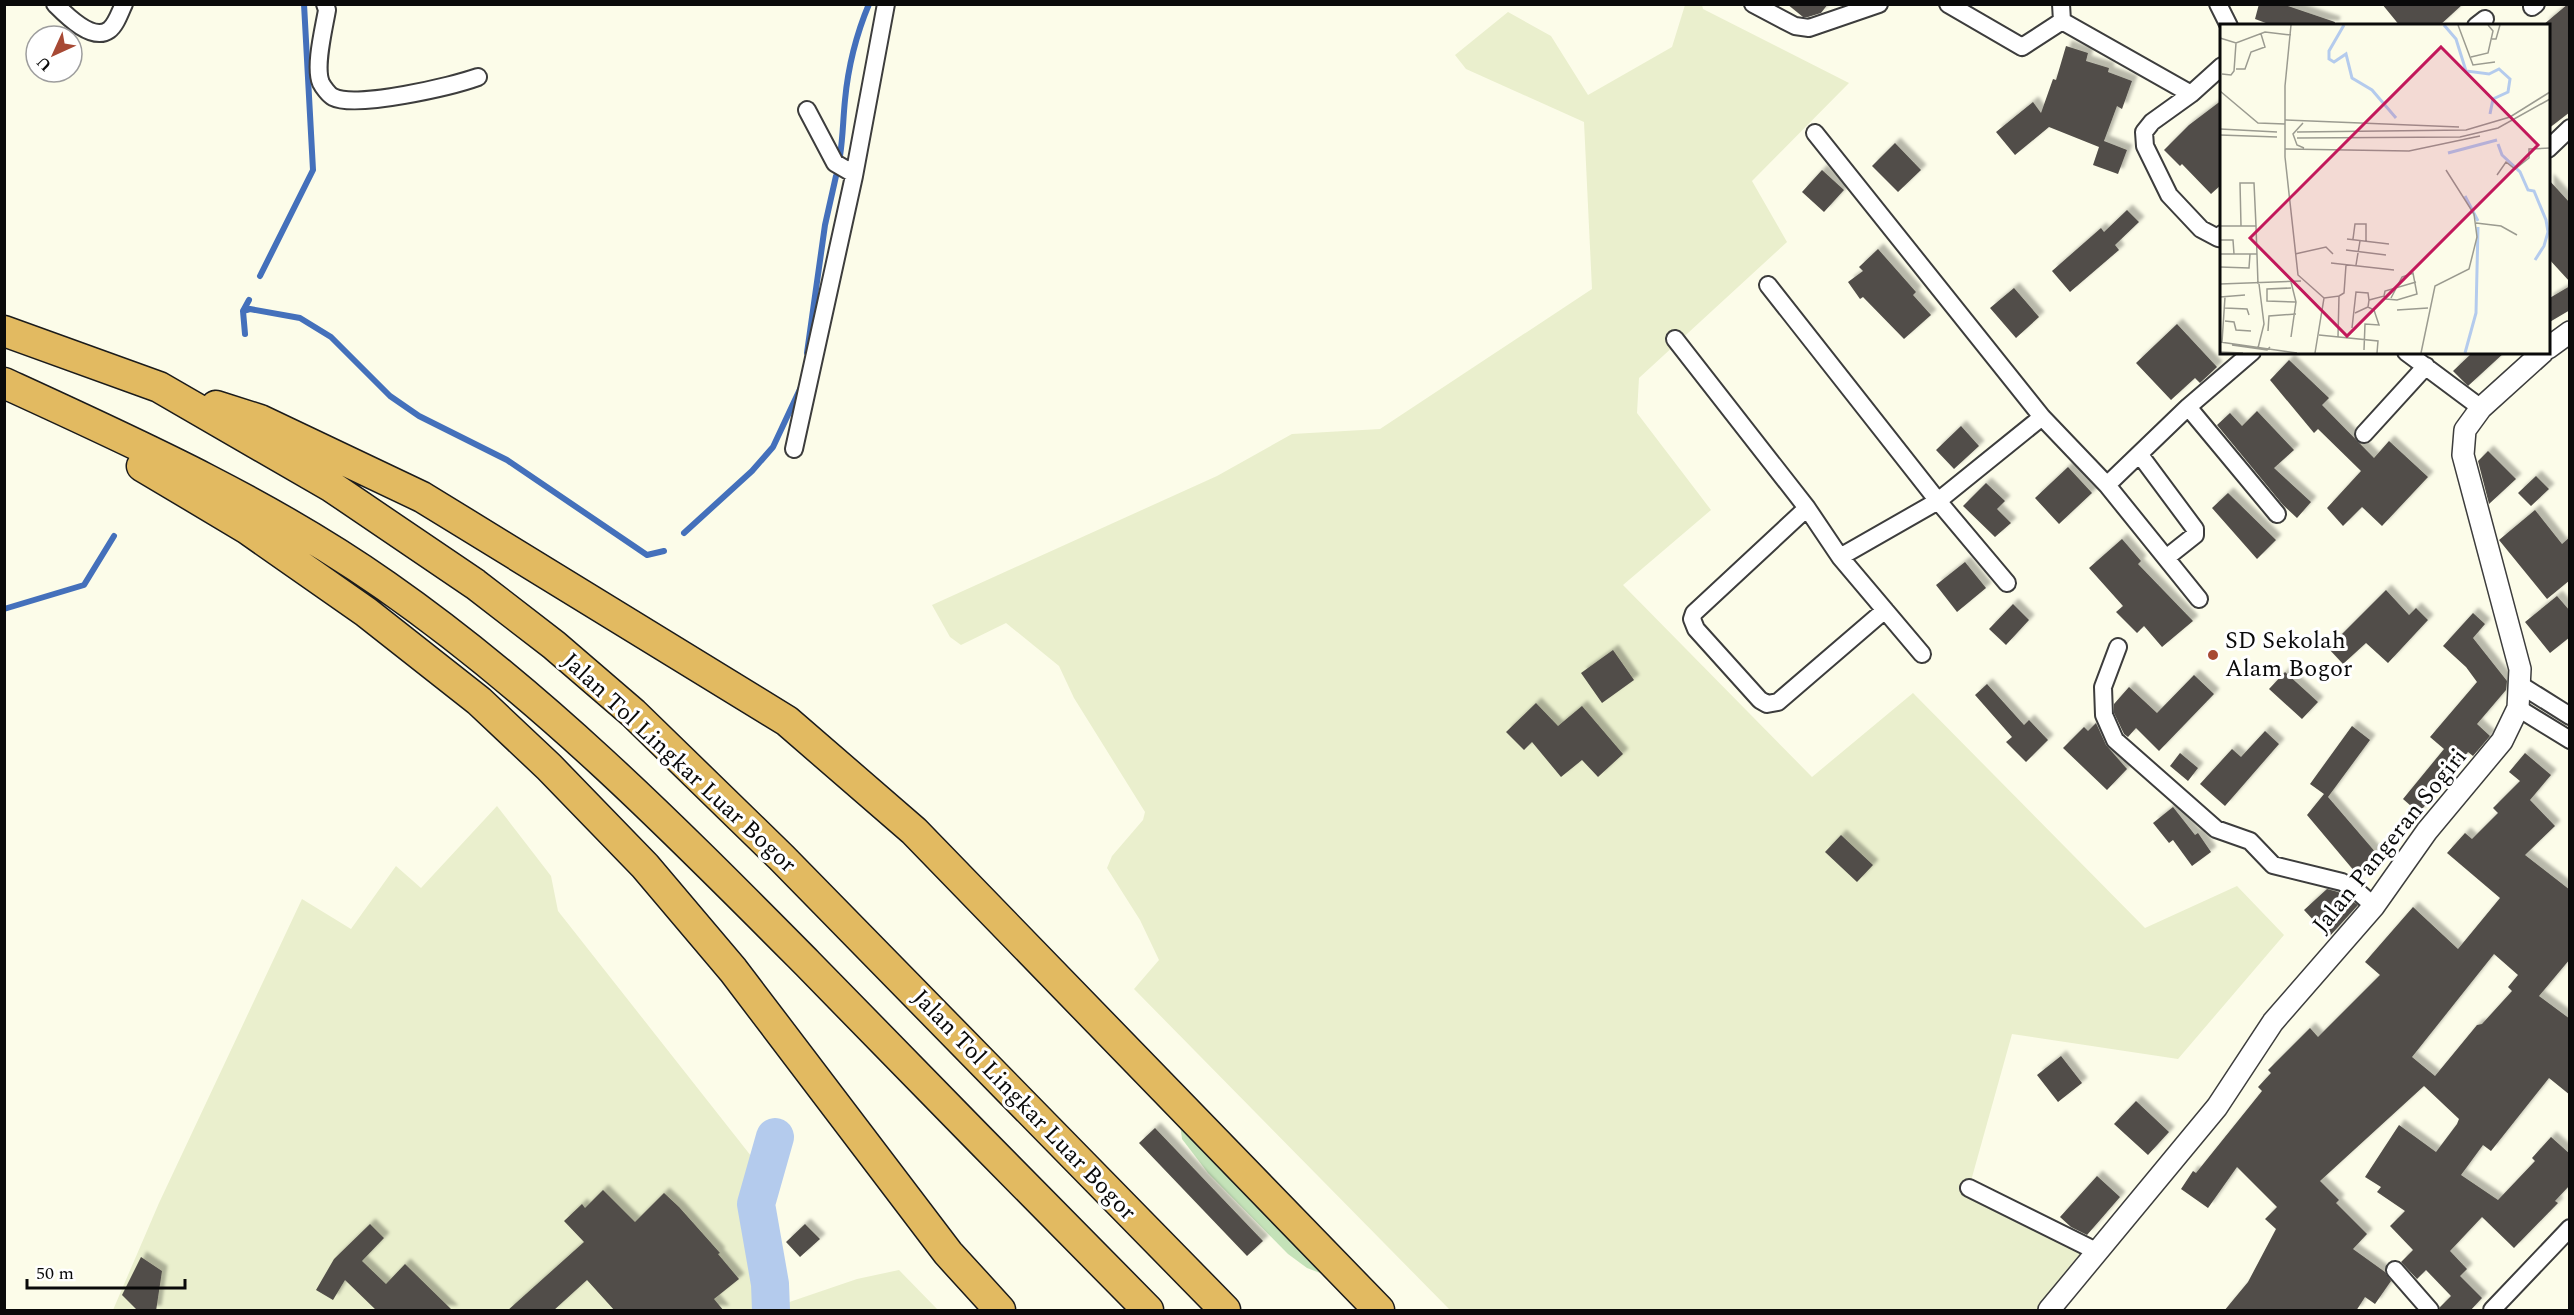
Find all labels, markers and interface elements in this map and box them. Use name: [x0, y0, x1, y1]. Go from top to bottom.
north arrow: [24, 24, 84, 84]
inset map: [2220, 24, 2550, 354]
text: U: [31, 51, 57, 77]
place label: SD Sekolah Alam Bogor: [2225, 623, 2353, 687]
street label: Jalan Tol Lingkar Luar Bogor: [553, 644, 805, 882]
marker: SD Sekolah Alam Bogor: [2206, 648, 2220, 662]
street label: Jalan Pangeran Sogiri: [2304, 741, 2476, 941]
street label: Jalan Tol Lingkar Luar Bogor: [903, 981, 1145, 1229]
scale bar: [27, 1252, 184, 1290]
text: 50 m: [36, 1260, 74, 1287]

